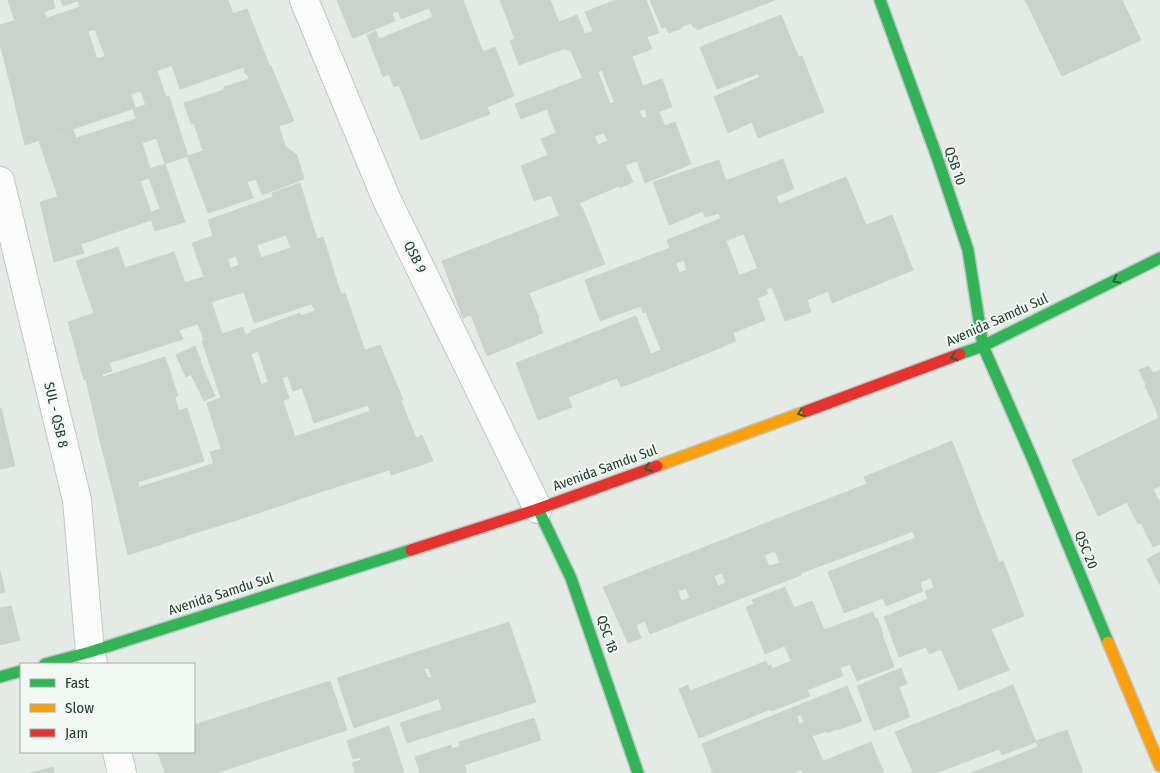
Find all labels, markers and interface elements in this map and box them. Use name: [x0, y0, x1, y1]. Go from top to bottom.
street label: QSB 10: [941, 145, 969, 187]
street label: QSB 9: [400, 238, 430, 276]
one-way arrow: [1112, 274, 1121, 284]
street label: Avenida Samdu Sul: [943, 290, 1051, 350]
one-way arrow: [950, 351, 958, 361]
street label: SUL - QSB 8: [40, 381, 72, 449]
one-way arrow: [797, 407, 806, 417]
street label: Avenida Samdu Sul: [551, 441, 660, 495]
one-way arrow: [645, 462, 653, 472]
street label: QSC 20: [1071, 528, 1101, 572]
street label: Avenida Samdu Sul: [166, 569, 276, 619]
street label: QSC 18: [593, 613, 621, 655]
legend: [20, 663, 195, 753]
text: Fast: [65, 674, 89, 692]
text: Slow: [65, 699, 94, 717]
text: Jam: [65, 724, 88, 742]

